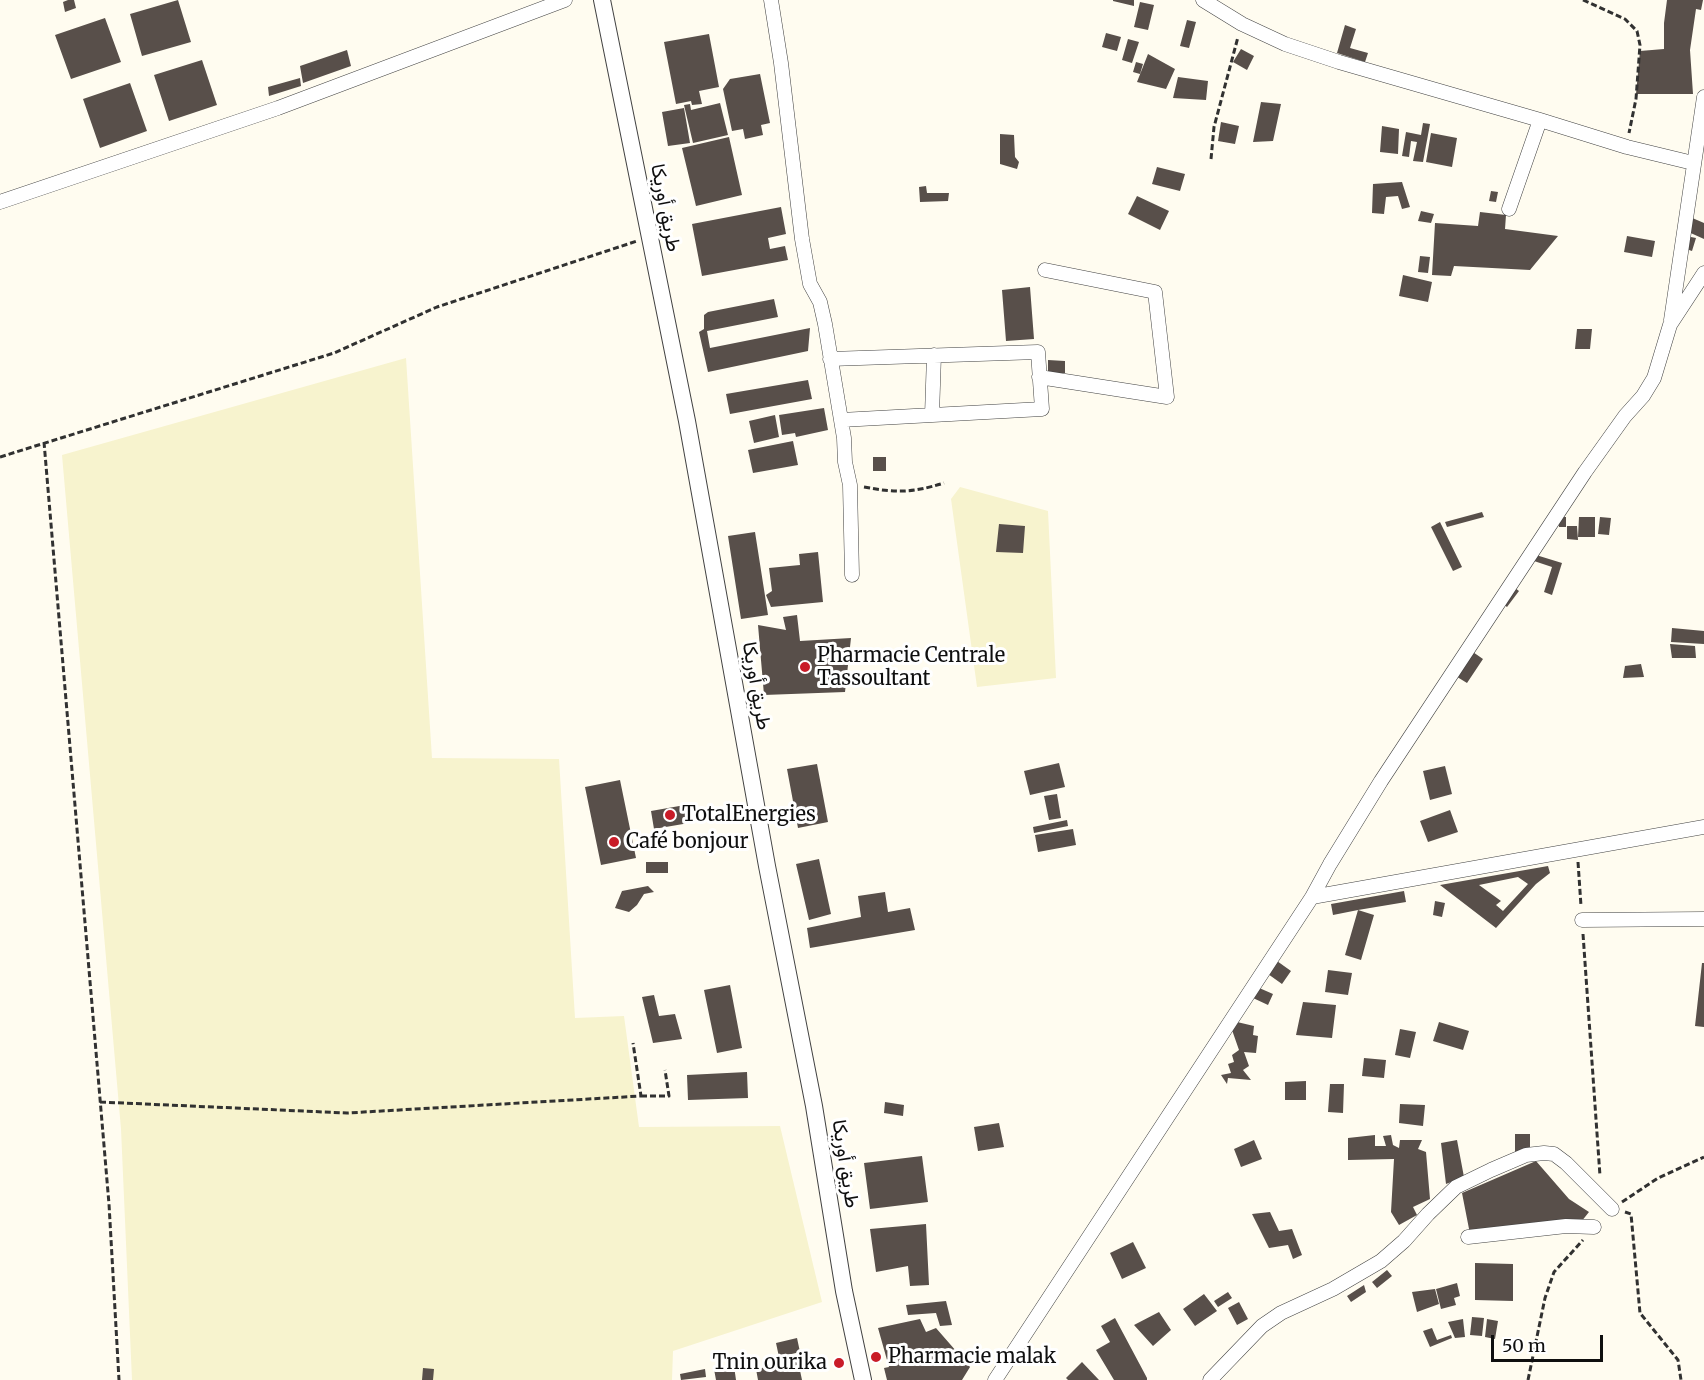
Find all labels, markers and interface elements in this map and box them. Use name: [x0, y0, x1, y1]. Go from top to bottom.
street label: طريق أوريكا: [645, 162, 685, 254]
street label: طريق أوريكا: [736, 640, 776, 732]
place label: Pharmacie Centrale Tassoultant: [817, 644, 1005, 691]
marker: Pharmacie Centrale Tassoultant: [798, 660, 812, 674]
place label: TotalEnergies: [682, 803, 816, 827]
marker: TotalEnergies: [663, 808, 677, 822]
place label: Café bonjour: [626, 830, 749, 854]
marker: Café bonjour: [607, 835, 621, 849]
street label: طريق أوريكا: [826, 1118, 864, 1210]
scale bar: [1494, 1323, 1606, 1361]
text: 50 m: [1502, 1334, 1546, 1357]
place label: Pharmacie malak: [888, 1345, 1056, 1369]
marker: Pharmacie malak: [869, 1350, 883, 1364]
place label: Tnin ourika: [713, 1351, 827, 1375]
marker: Tnin ourika: [832, 1356, 846, 1370]

